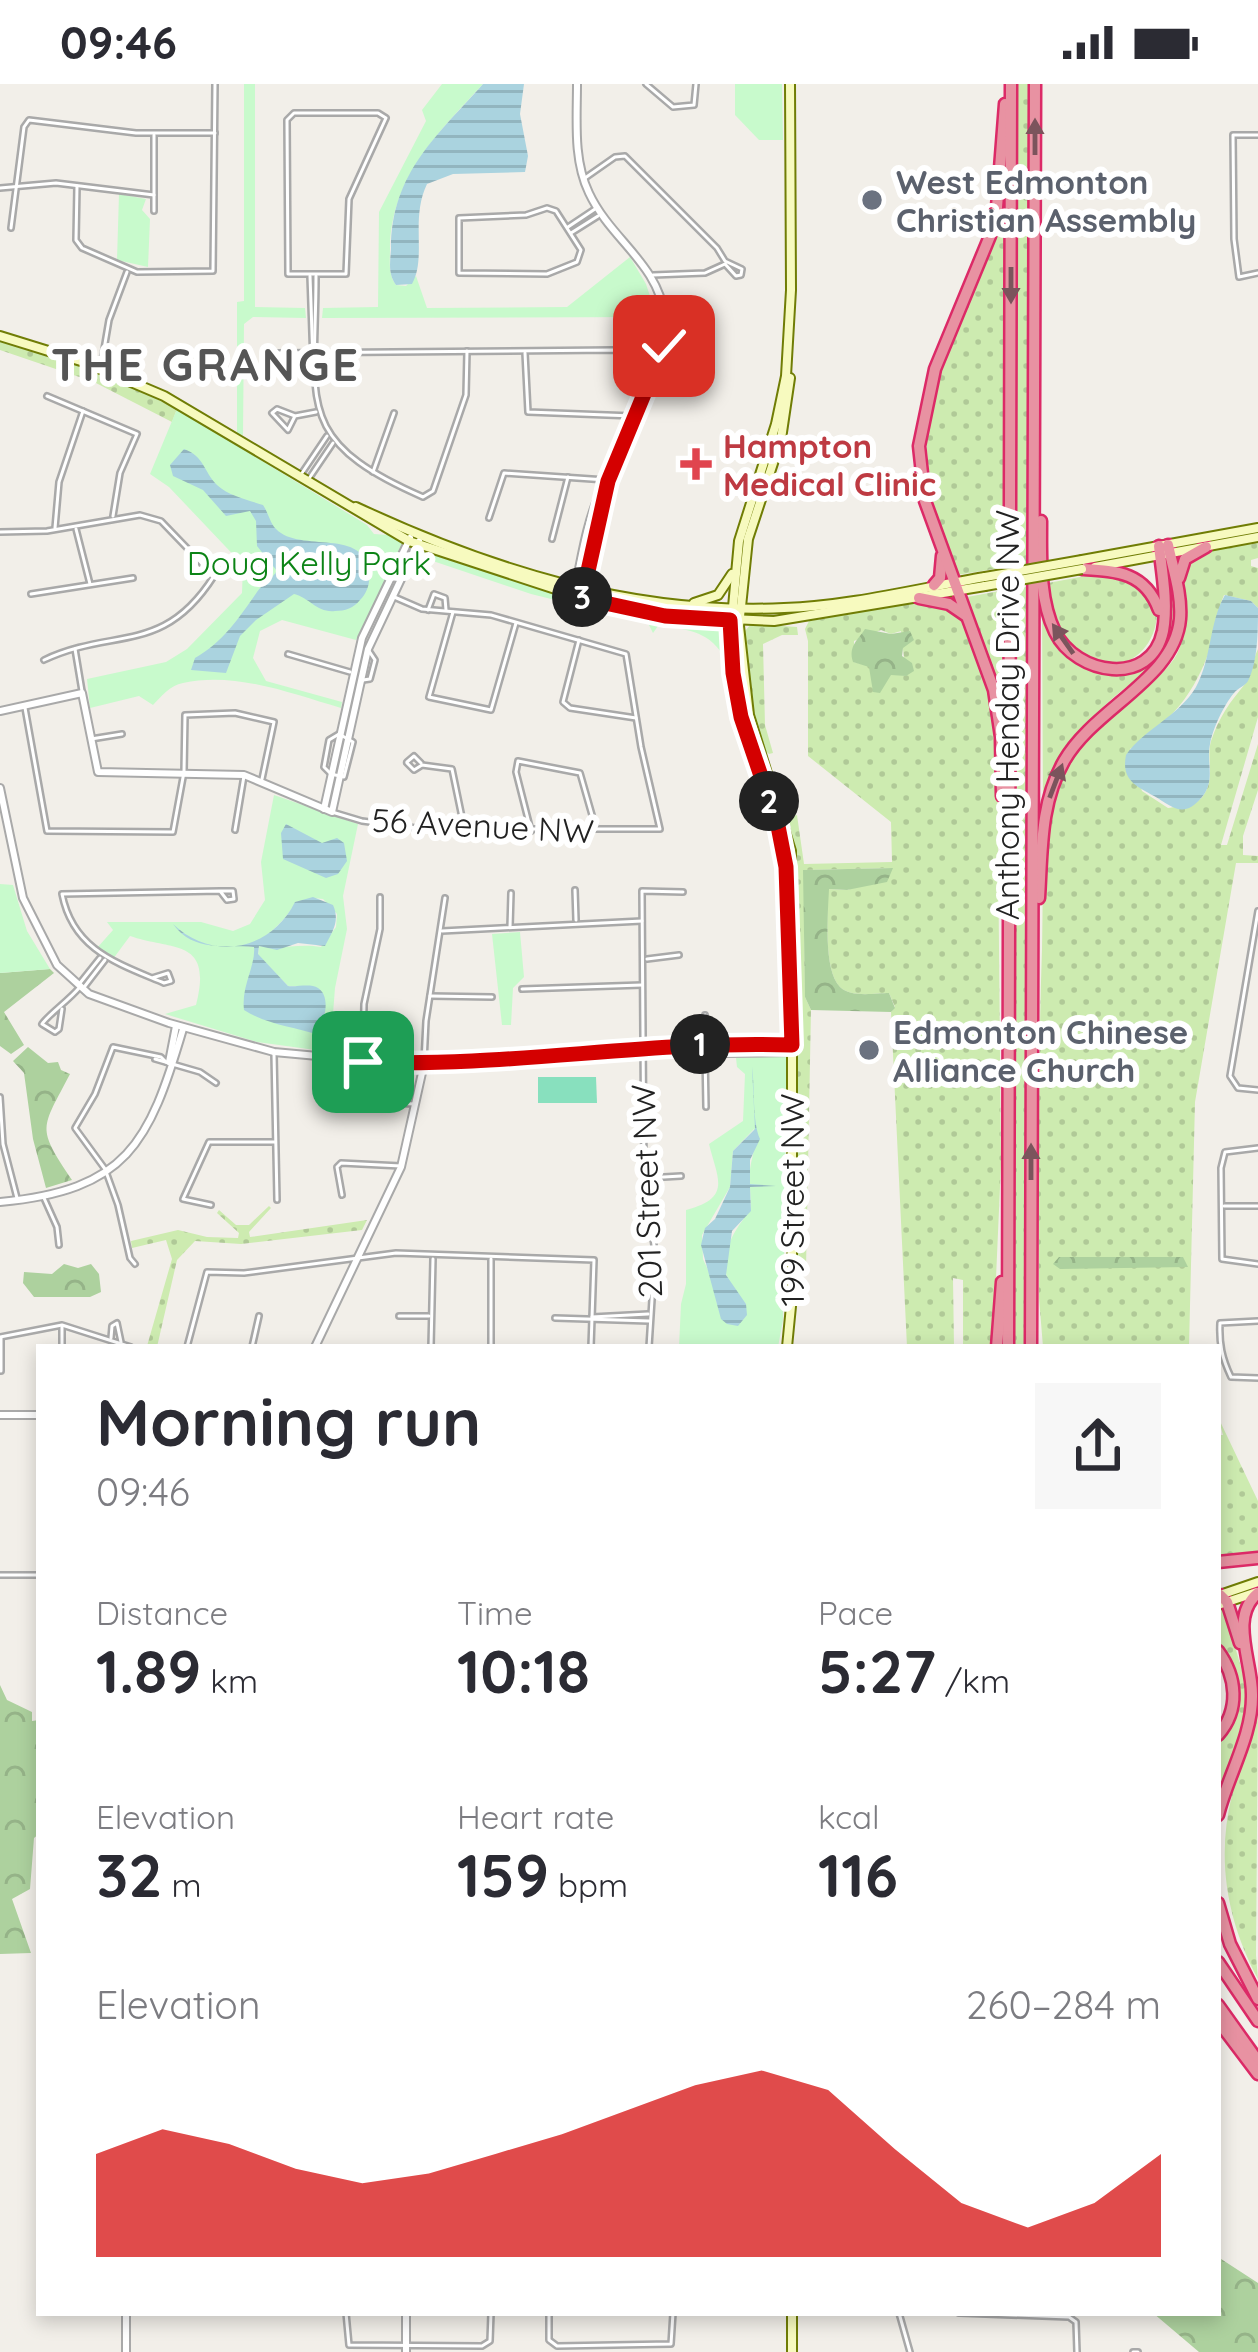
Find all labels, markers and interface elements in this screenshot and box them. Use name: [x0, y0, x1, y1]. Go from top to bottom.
text: 09:46: [60, 14, 177, 70]
one-way arrow: [1025, 117, 1045, 155]
place label: West Edmonton Christian Assembly: [896, 161, 1196, 240]
marker: West Edmonton Christian Assembly: [859, 187, 885, 213]
one-way arrow: [1001, 267, 1021, 305]
pin: [613, 295, 715, 397]
icon: check: [631, 313, 697, 379]
district label: THE GRANGE: [51, 336, 361, 392]
place label: Hampton Medical Clinic: [723, 425, 936, 504]
marker: Hampton Medical Clinic: [680, 448, 712, 480]
street label: Anthony Henday Drive NW: [986, 510, 1027, 920]
park label: Doug Kelly Park: [187, 542, 431, 583]
pin: 3: [552, 567, 612, 627]
text: 3: [573, 576, 591, 617]
one-way arrow: [1052, 623, 1075, 655]
one-way arrow: [1047, 762, 1066, 798]
pin: 2: [739, 771, 799, 831]
text: 2: [760, 780, 778, 821]
street label: 56 Avenue NW: [371, 799, 595, 851]
pin: [312, 1011, 414, 1113]
place label: Edmonton Chinese Alliance Church: [893, 1011, 1188, 1090]
pin: 1: [670, 1014, 730, 1074]
text: 1: [694, 1023, 706, 1064]
icon: arrive: [330, 1029, 396, 1095]
marker: Edmonton Chinese Alliance Church: [856, 1037, 882, 1063]
street label: 201 Street NW: [622, 1083, 670, 1299]
street label: 199 Street NW: [771, 1093, 812, 1307]
one-way arrow: [1021, 1142, 1041, 1180]
text: Morning run: [96, 1380, 481, 1463]
button: share: [1035, 1383, 1161, 1509]
text: 09:46: [96, 1467, 190, 1516]
text: Distance: [96, 1592, 228, 1633]
text: Time: [457, 1592, 533, 1633]
text: Pace: [818, 1592, 893, 1633]
text: 1.89: [96, 1633, 201, 1708]
text: 10:18: [457, 1633, 590, 1708]
text: 5:27: [818, 1633, 936, 1708]
text: km: [201, 1660, 258, 1701]
text: /km: [936, 1660, 1010, 1701]
text: Elevation: [96, 1796, 235, 1837]
text: Heart rate: [457, 1796, 614, 1837]
text: kcal: [818, 1796, 880, 1837]
text: 32: [96, 1837, 162, 1912]
text: 159: [457, 1837, 549, 1912]
text: 116: [818, 1837, 898, 1912]
text: m: [162, 1864, 201, 1905]
text: bpm: [549, 1864, 628, 1905]
text: Elevation: [96, 1980, 260, 2029]
text: 260–284 m: [966, 1980, 1161, 2029]

